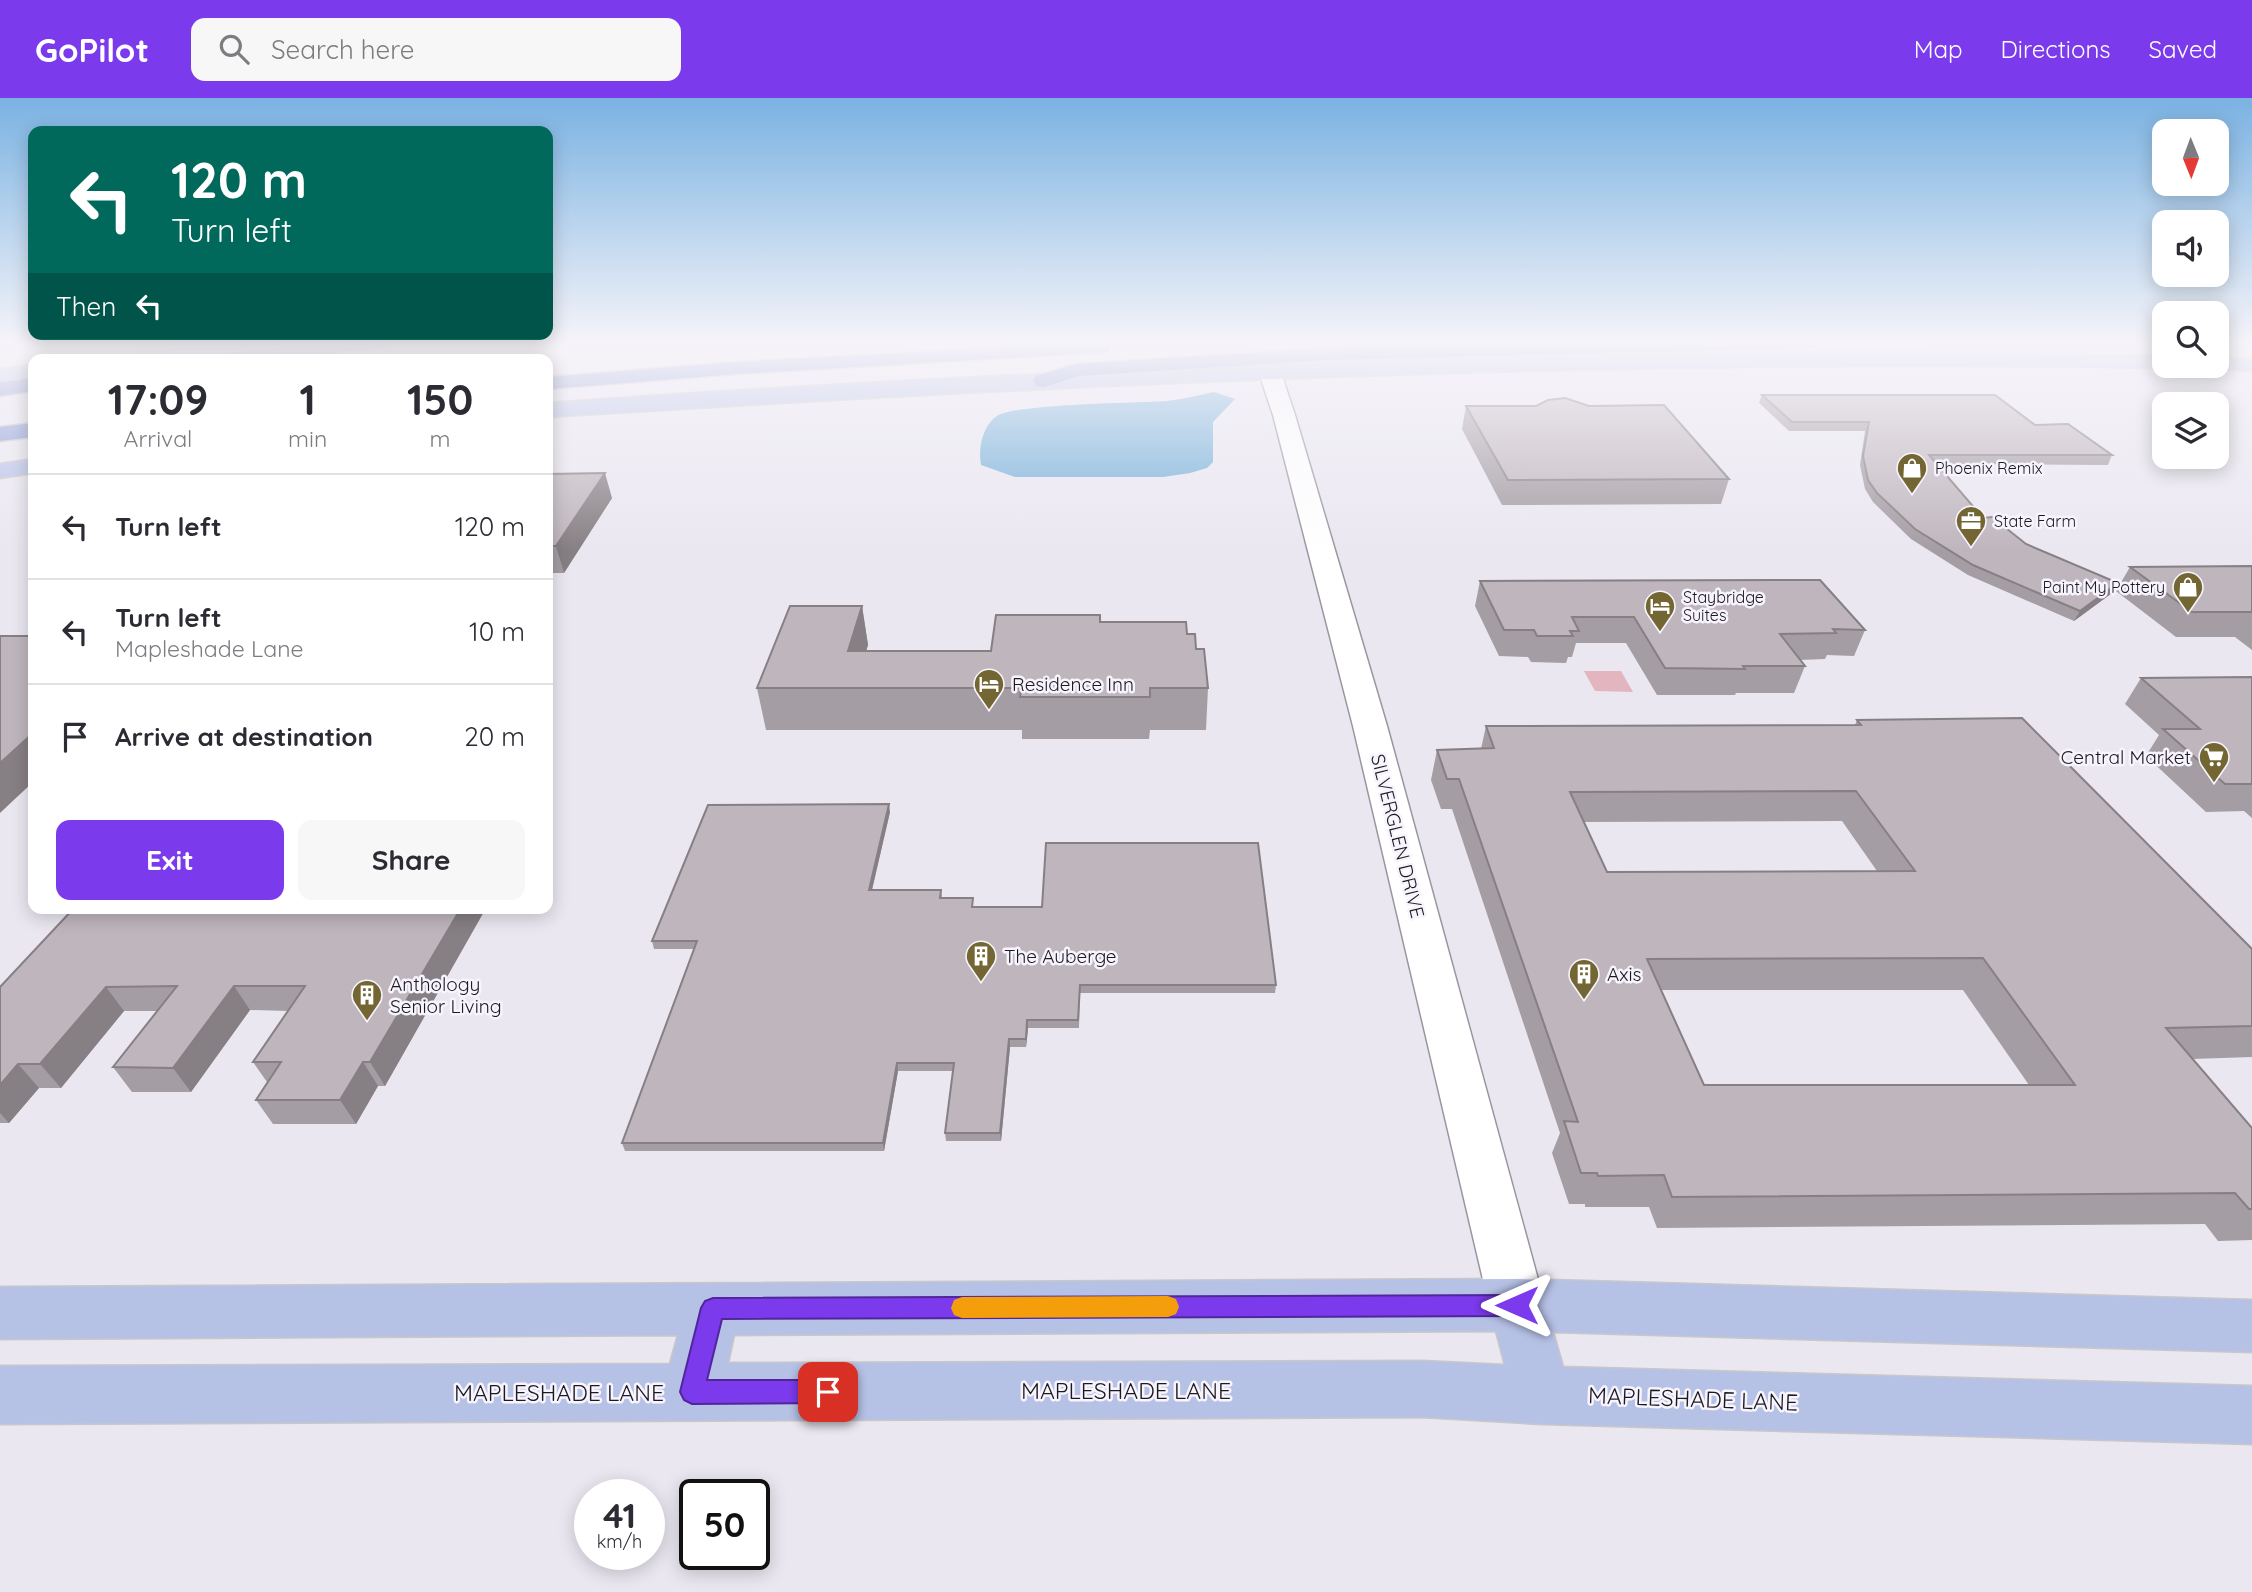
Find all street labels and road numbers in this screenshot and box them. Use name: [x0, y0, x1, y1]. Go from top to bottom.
street label: SILVERGLEN DRIVE: [1366, 751, 1430, 921]
street label: MAPLESHADE LANE: [1021, 1376, 1231, 1405]
street label: MAPLESHADE LANE: [454, 1378, 664, 1407]
street label: MAPLESHADE LANE: [1588, 1380, 1799, 1417]

